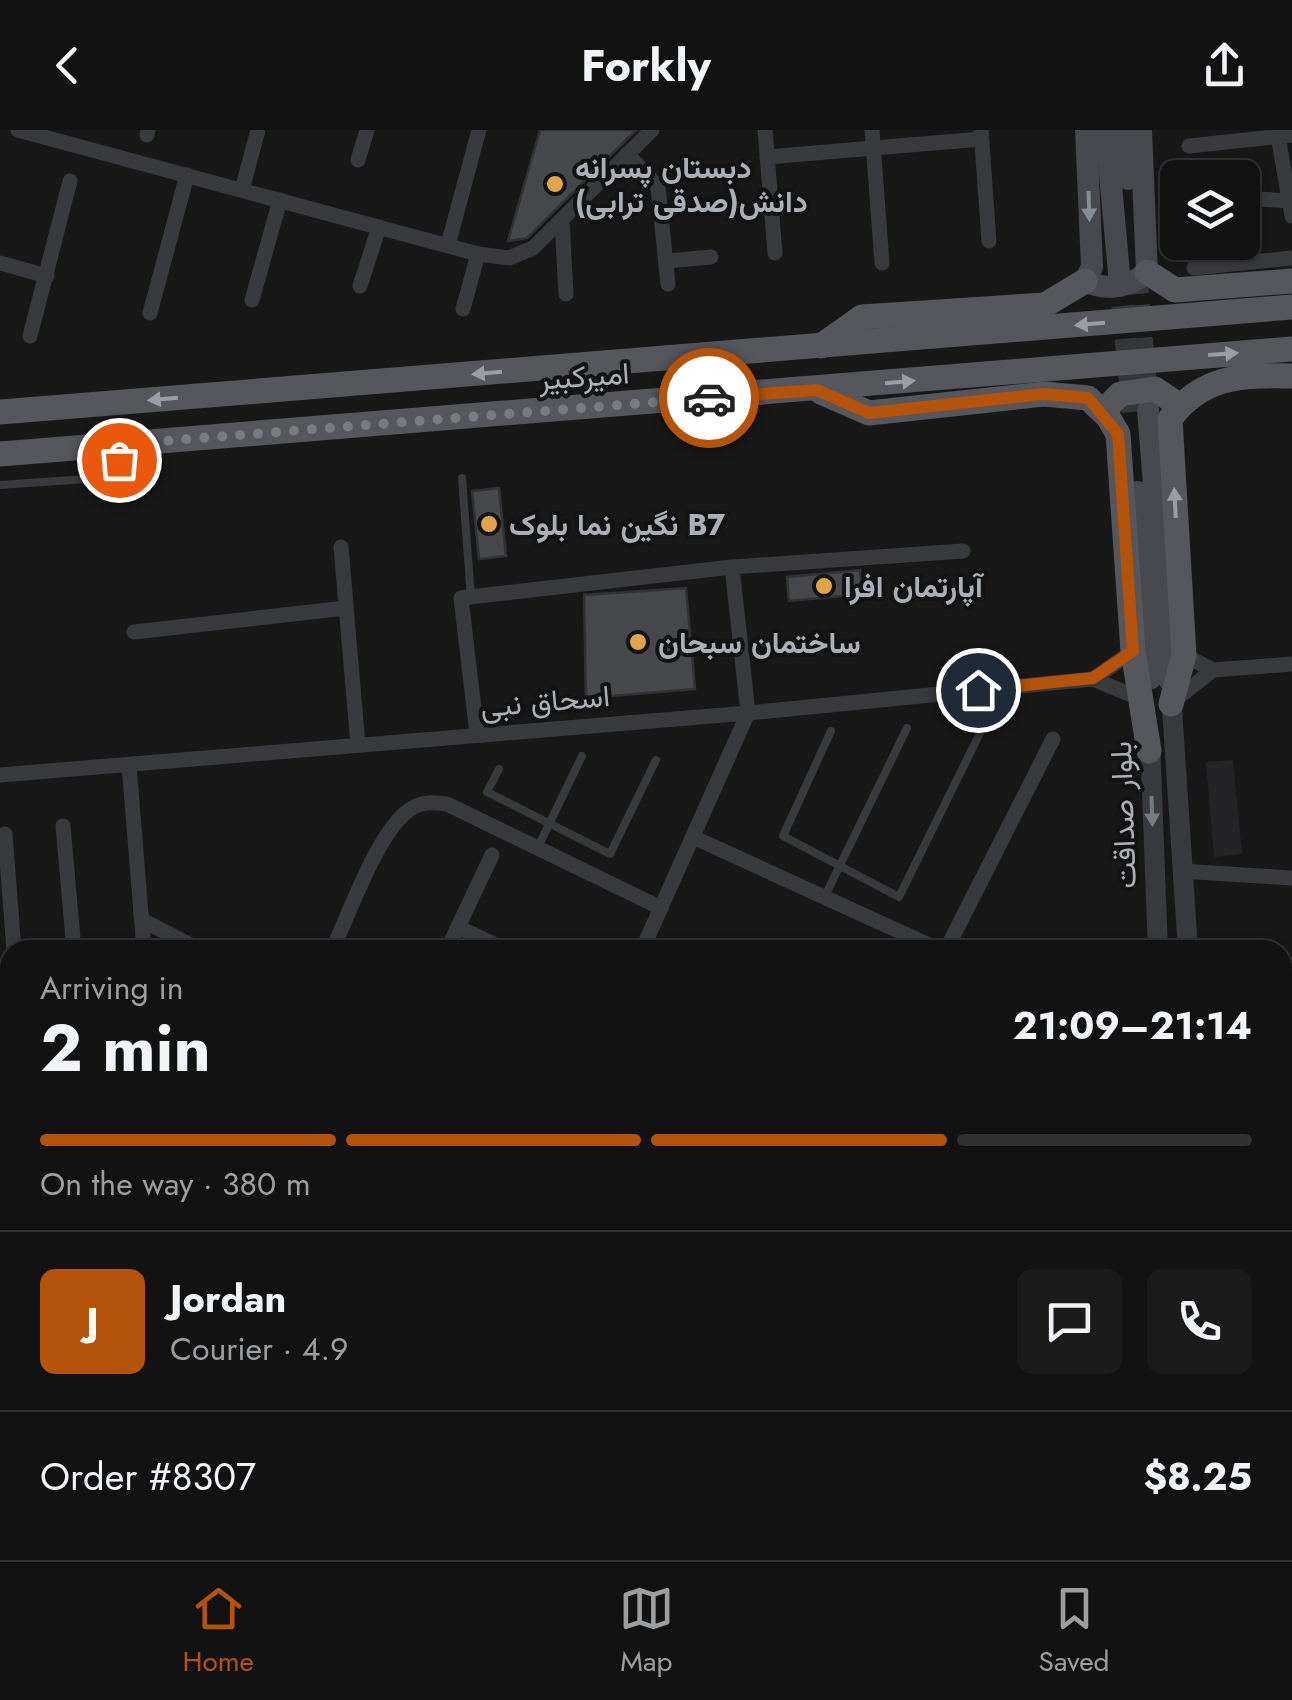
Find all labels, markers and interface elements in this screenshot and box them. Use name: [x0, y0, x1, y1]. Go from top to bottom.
text: Forkly: [581, 33, 711, 98]
icon: back: [40, 38, 95, 93]
icon: share: [1197, 38, 1252, 93]
place label: دبستان پسرانه دانش(صدقی ترابی): [575, 146, 808, 223]
map controls: [1160, 160, 1260, 260]
button: layers: [1160, 160, 1260, 260]
marker: دبستان پسرانه دانش(صدقی ترابی): [544, 173, 566, 195]
one-way arrow: [1082, 191, 1098, 223]
one-way arrow: [1074, 316, 1106, 332]
one-way arrow: [1208, 346, 1240, 362]
courier: [659, 348, 759, 448]
street label: امیرکبیر: [536, 351, 631, 401]
one-way arrow: [471, 366, 503, 382]
icon: car: [682, 371, 737, 426]
one-way arrow: [884, 374, 916, 390]
one-way arrow: [147, 391, 179, 407]
pin: [77, 418, 162, 503]
icon: bag: [92, 433, 147, 488]
one-way arrow: [1167, 487, 1183, 519]
place label: نگین نما بلوک B7: [509, 503, 726, 546]
marker: نگین نما بلوک B7: [478, 513, 500, 535]
place label: آپارتمان افرا: [844, 565, 985, 608]
marker: آپارتمان افرا: [813, 575, 835, 597]
place label: ساختمان سبحان: [658, 621, 861, 664]
marker: ساختمان سبحان: [627, 631, 649, 653]
pin: [936, 648, 1021, 733]
icon: home: [951, 663, 1006, 718]
street label: اسحاق نبی: [478, 674, 612, 728]
street label: بلوار صداقت: [1099, 741, 1147, 889]
one-way arrow: [1144, 795, 1160, 827]
text: Arriving in: [40, 965, 184, 1011]
text: 21:09–21:14: [1013, 998, 1252, 1053]
text: 2 min: [40, 1001, 211, 1095]
text: On the way · 380 m: [40, 1161, 311, 1207]
button: chat: [1017, 1269, 1122, 1374]
button: phone: [1147, 1269, 1252, 1374]
text: Jordan: [170, 1271, 286, 1326]
text: J: [86, 1294, 99, 1349]
text: Courier · 4.9: [170, 1326, 348, 1372]
text: Order #8307: [40, 1449, 256, 1504]
text: $8.25: [1143, 1449, 1252, 1504]
tab: Home: [182, 1581, 254, 1682]
tab: Map: [619, 1581, 674, 1682]
tab: Saved: [1039, 1581, 1110, 1682]

